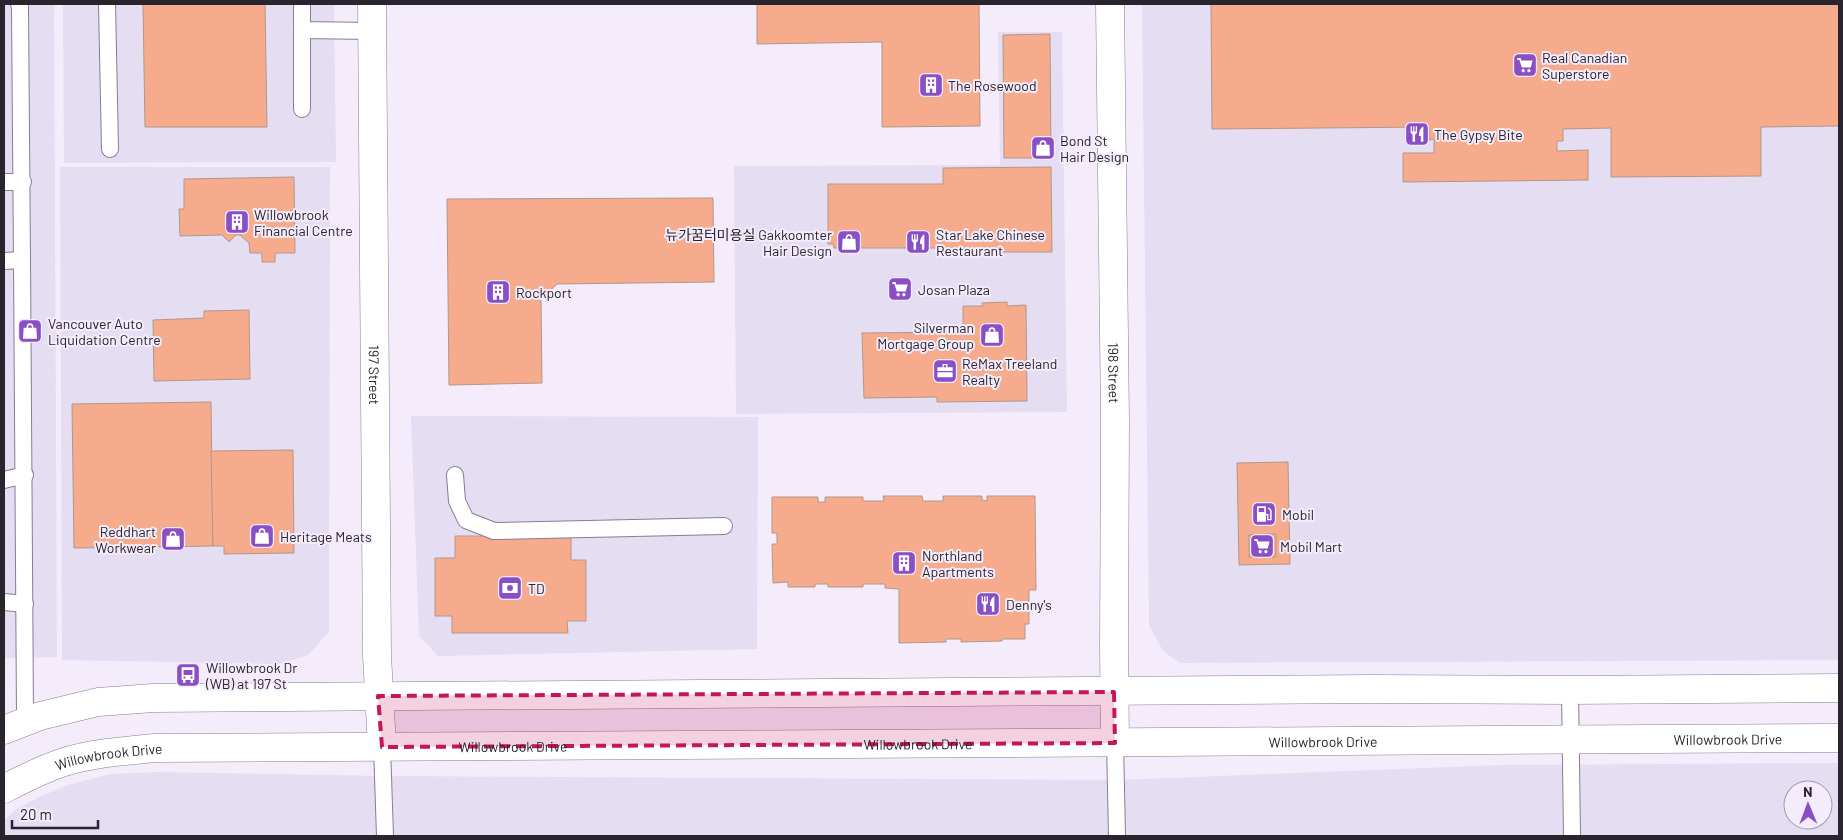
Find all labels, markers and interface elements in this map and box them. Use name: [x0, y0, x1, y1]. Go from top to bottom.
place label: Real Canadian Superstore: [1542, 49, 1627, 82]
supermarket icon: Real Canadian Superstore: [1512, 52, 1538, 78]
building icon: The Rosewood: [918, 72, 944, 98]
place label: The Rosewood: [948, 77, 1037, 94]
restaurant icon: The Gypsy Bite: [1404, 121, 1430, 147]
place label: The Gypsy Bite: [1434, 126, 1523, 143]
place label: Bond St Hair Design: [1060, 132, 1129, 165]
shop icon: Bond St Hair Design: [1030, 135, 1056, 161]
place label: Willowbrook Financial Centre: [254, 206, 353, 239]
building icon: Willowbrook Financial Centre: [224, 209, 250, 235]
place label: 뉴가꿈터미용실 Gakkoomter Hair Design: [665, 226, 832, 259]
place label: Star Lake Chinese Restaurant: [936, 226, 1045, 259]
shop icon: 뉴가꿈터미용실 Gakkoomter Hair Design: [836, 229, 862, 255]
restaurant icon: Star Lake Chinese Restaurant: [905, 229, 931, 255]
supermarket icon: Josan Plaza: [887, 276, 913, 302]
building icon: Rockport: [485, 279, 511, 305]
place label: Josan Plaza: [918, 281, 990, 298]
place label: Rockport: [516, 284, 572, 301]
place label: Vancouver Auto Liquidation Centre: [48, 315, 161, 348]
shop icon: Vancouver Auto Liquidation Centre: [17, 318, 43, 344]
place label: Silverman Mortgage Group: [877, 319, 974, 352]
shop icon: Silverman Mortgage Group: [979, 322, 1005, 348]
street label: 198 Street: [1106, 343, 1123, 403]
street label: 197 Street: [366, 345, 384, 405]
place label: ReMax Treeland Realty: [962, 355, 1057, 388]
office icon: ReMax Treeland Realty: [932, 358, 958, 384]
fuel station icon: Mobil: [1251, 501, 1277, 527]
place label: Mobil: [1282, 506, 1314, 523]
place label: Reddhart Workwear: [95, 523, 156, 556]
shop icon: Heritage Meats: [249, 523, 275, 549]
shop icon: Reddhart Workwear: [160, 526, 186, 552]
place label: Heritage Meats: [280, 528, 372, 545]
supermarket icon: Mobil Mart: [1249, 533, 1275, 559]
place label: Mobil Mart: [1280, 538, 1342, 555]
place label: Northland Apartments: [922, 547, 994, 580]
building icon: Northland Apartments: [891, 550, 917, 576]
bank icon: TD: [497, 575, 523, 601]
place label: TD: [528, 580, 545, 597]
restaurant icon: Denny's: [975, 591, 1001, 617]
place label: Denny's: [1006, 596, 1052, 613]
place label: Willowbrook Dr (WB) at 197 St: [205, 659, 297, 692]
bus stop icon: Willowbrook Dr (WB) at 197 St: [175, 662, 201, 688]
street label: Willowbrook Drive: [1673, 730, 1782, 747]
street label: Willowbrook Drive: [1268, 732, 1377, 750]
street label: Willowbrook Drive: [863, 735, 972, 752]
street label: Willowbrook Drive: [458, 737, 567, 755]
street label: Willowbrook Drive: [52, 739, 162, 773]
north arrow: [1783, 780, 1833, 830]
text: N: [1803, 783, 1813, 800]
scale bar: [12, 798, 99, 830]
text: 20 m: [20, 805, 52, 823]

